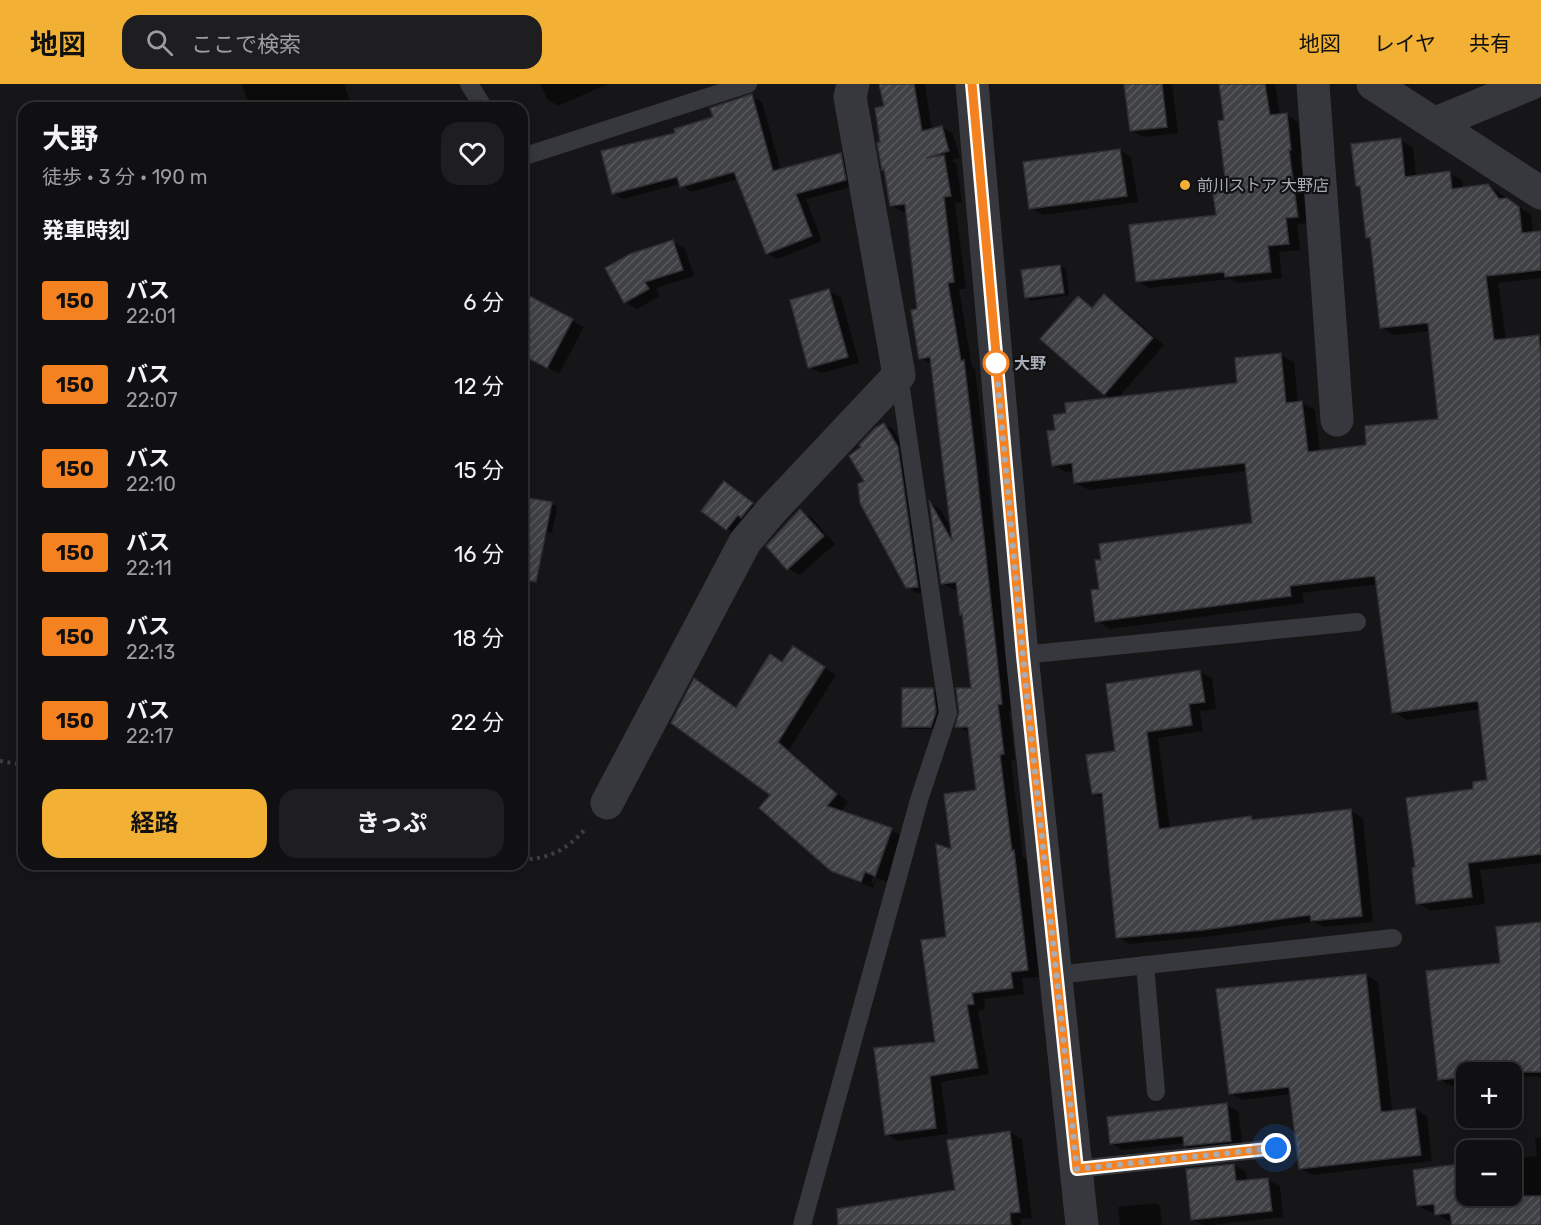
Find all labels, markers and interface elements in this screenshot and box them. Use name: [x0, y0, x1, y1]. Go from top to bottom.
search box: [122, 15, 542, 69]
icon: search: [143, 26, 176, 59]
text: 地図: [30, 28, 86, 61]
text: ここで検索: [191, 31, 301, 58]
text: 地図: [1299, 31, 1341, 56]
text: レイヤ: [1374, 31, 1436, 56]
text: 共有: [1469, 31, 1511, 56]
text: 大野: [42, 122, 98, 155]
button: heart: [441, 122, 504, 185]
text: 徒歩 · 3 分 · 190 m: [42, 165, 208, 189]
place label: 前川ストア 大野店: [1197, 176, 1329, 195]
marker: 前川ストア 大野店: [1178, 178, 1192, 192]
text: 発車時刻: [42, 217, 130, 244]
text: バス: [126, 277, 170, 304]
text: 150: [56, 288, 94, 313]
text: 6 分: [463, 289, 504, 316]
text: 22:01: [126, 304, 176, 328]
marker: 大野: [983, 350, 1009, 376]
place label: 大野: [1014, 354, 1046, 373]
text: バス: [126, 361, 170, 388]
text: 150: [56, 372, 94, 397]
text: 12 分: [454, 373, 504, 400]
text: 22:07: [126, 388, 178, 412]
text: バス: [126, 445, 170, 472]
text: 150: [56, 456, 94, 481]
text: 15 分: [454, 457, 504, 484]
text: 22:10: [126, 472, 176, 496]
text: バス: [126, 529, 170, 556]
text: 150: [56, 540, 94, 565]
text: 16 分: [454, 541, 504, 568]
text: 22:11: [126, 556, 172, 580]
text: バス: [126, 613, 170, 640]
text: 150: [56, 624, 94, 649]
text: 18 分: [453, 625, 504, 652]
text: 22:13: [126, 640, 175, 664]
text: バス: [126, 697, 170, 724]
text: 150: [56, 708, 94, 733]
text: 22 分: [451, 709, 504, 736]
text: 22:17: [126, 724, 173, 748]
button: 経路: [42, 789, 267, 858]
button: きっぷ: [279, 789, 504, 858]
map controls: [1456, 1062, 1522, 1206]
button: +: [1456, 1062, 1522, 1128]
your location: [1261, 1133, 1291, 1163]
button: −: [1456, 1140, 1522, 1206]

